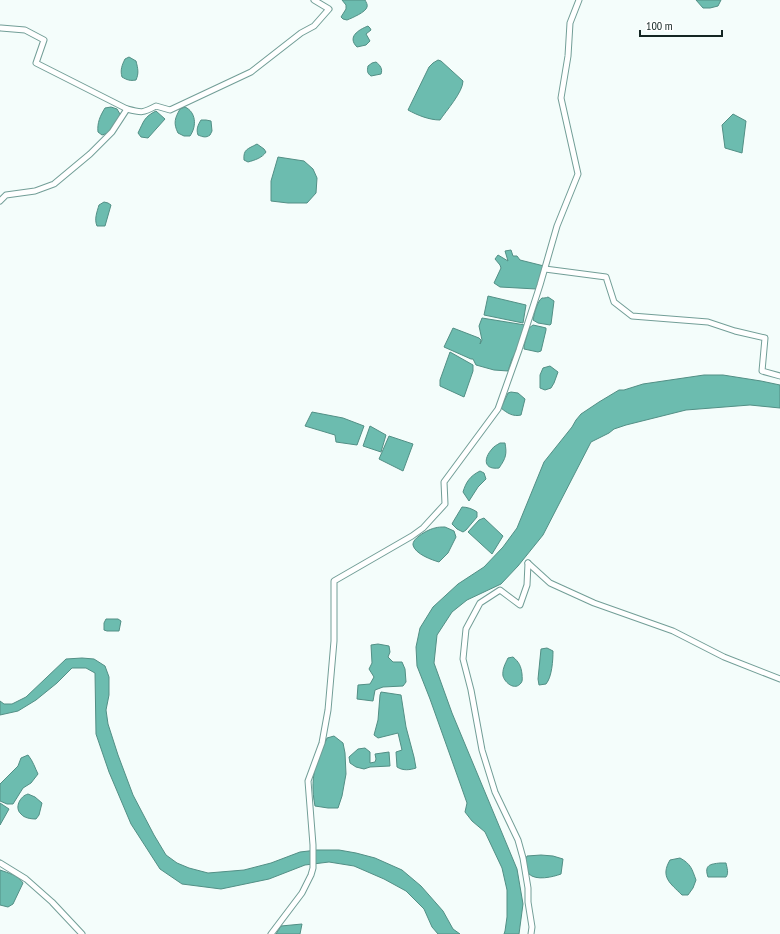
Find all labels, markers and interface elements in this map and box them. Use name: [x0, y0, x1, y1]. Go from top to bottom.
scale bar: [640, 12, 722, 38]
text: 100 m: [646, 18, 673, 33]

